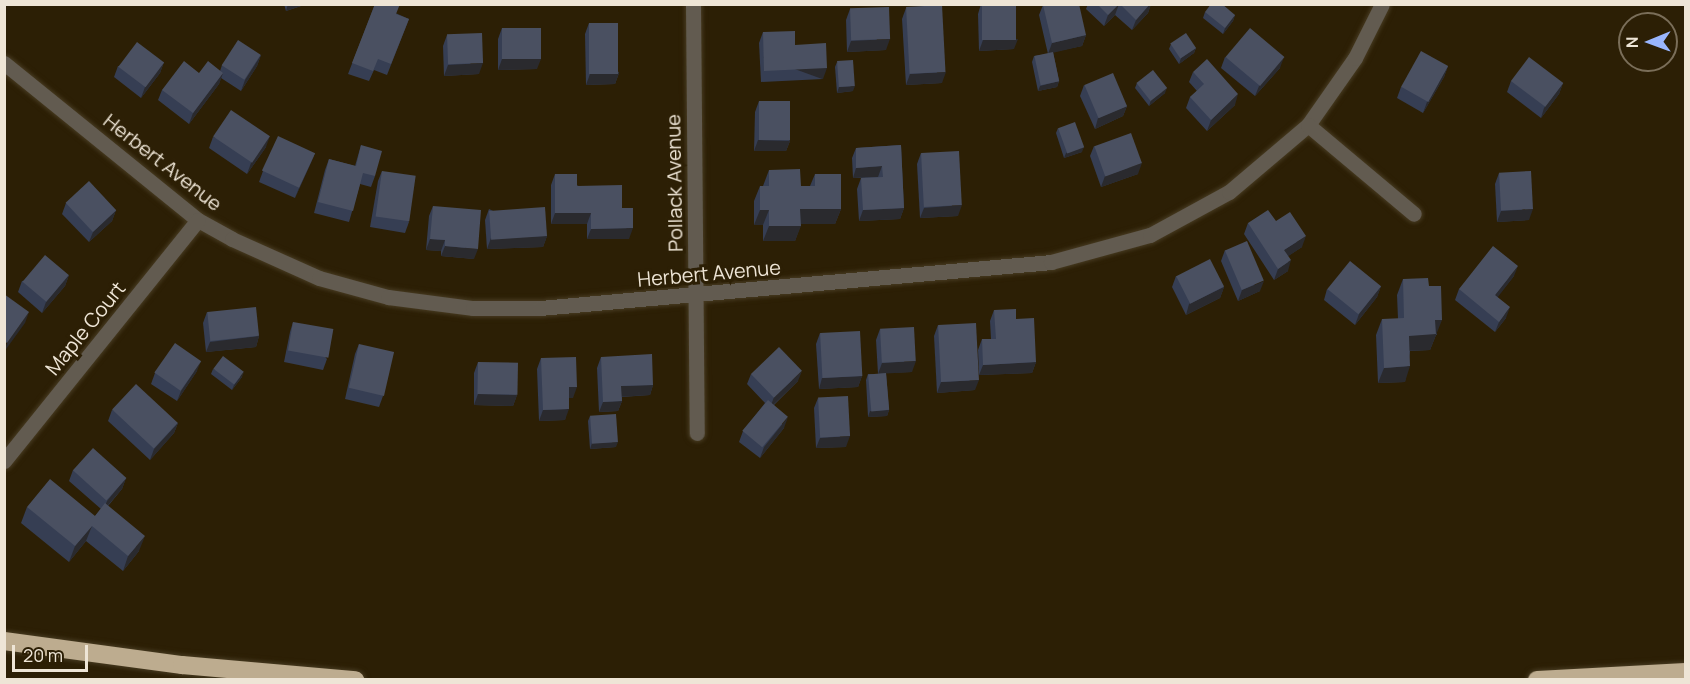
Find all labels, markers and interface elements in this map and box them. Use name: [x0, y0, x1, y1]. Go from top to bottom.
north arrow: [1618, 12, 1678, 72]
text: N: [1621, 36, 1643, 48]
street label: Herbert Avenue: [99, 108, 227, 216]
street label: Pollack Avenue: [661, 114, 687, 252]
street label: Herbert Avenue: [636, 255, 782, 291]
street label: Maple Court: [40, 276, 130, 380]
scale bar: [15, 633, 92, 671]
text: 20 m: [23, 643, 63, 667]

